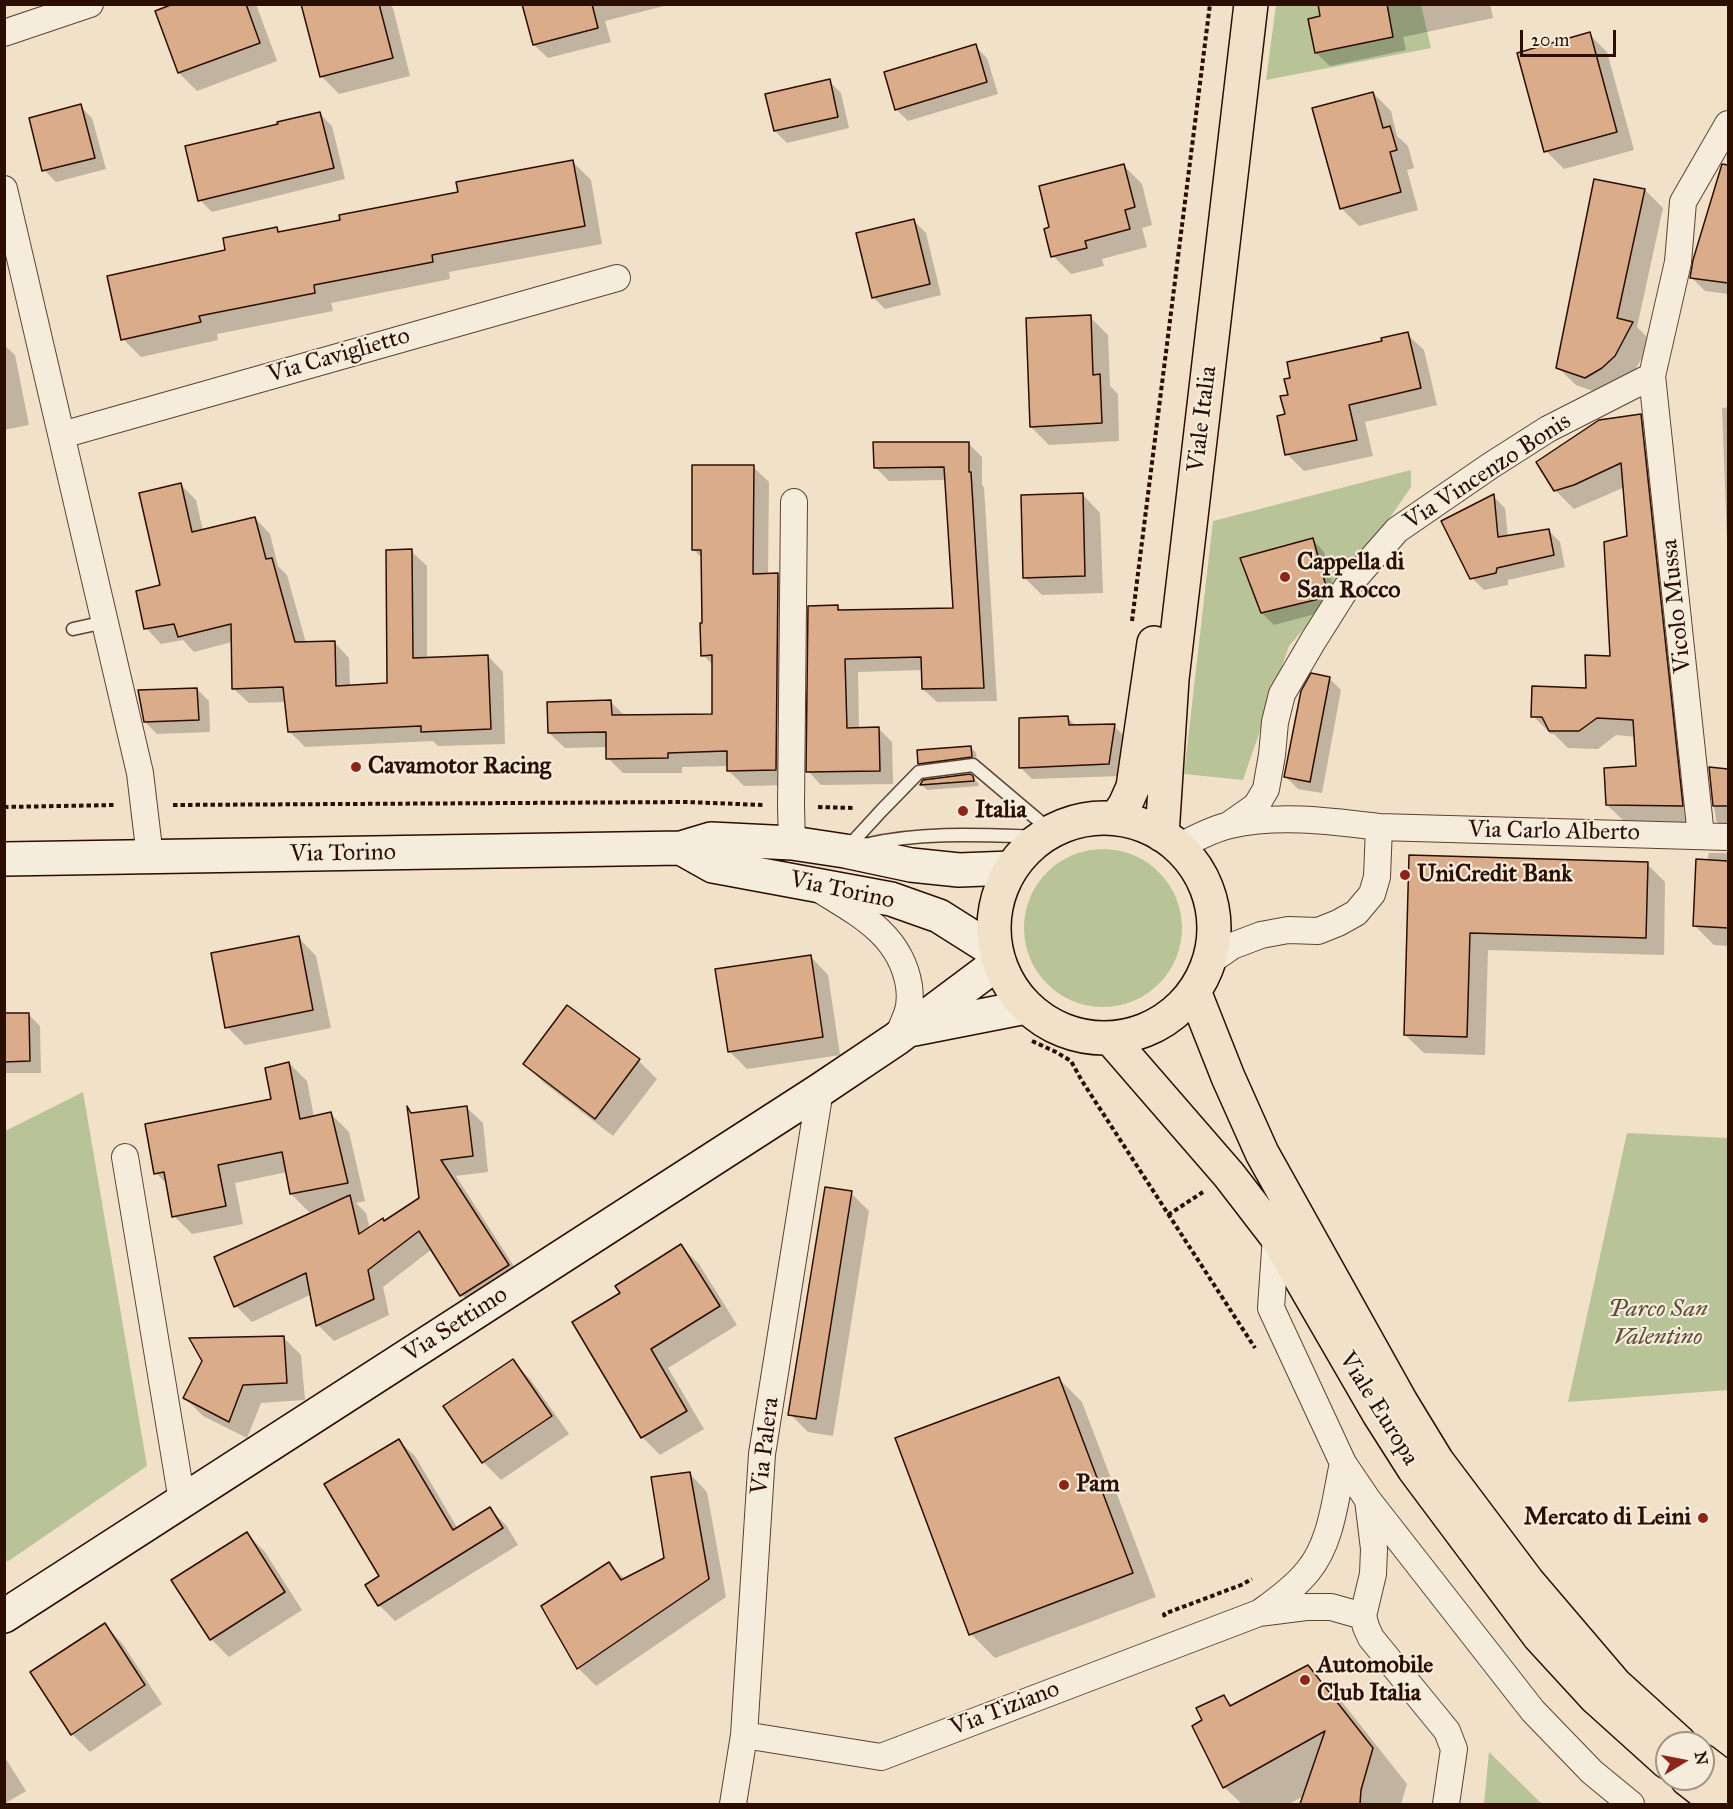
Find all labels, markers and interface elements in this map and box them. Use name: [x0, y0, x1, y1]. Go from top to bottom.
scale bar: [1523, 18, 1619, 56]
text: 20 m: [1531, 29, 1569, 51]
street label: Via Caviglietto: [265, 322, 413, 390]
street label: Viale Italia: [1182, 364, 1224, 474]
street label: Via Vincenzo Bonis: [1399, 407, 1577, 537]
street label: Vicolo Mussa: [1656, 538, 1698, 674]
place label: Cappella di San Rocco: [1297, 549, 1404, 605]
marker: Cappella di San Rocco: [1278, 570, 1292, 584]
place label: Cavamotor Racing: [368, 753, 551, 781]
marker: Cavamotor Racing: [349, 760, 363, 774]
place label: Italia: [975, 797, 1027, 825]
marker: Italia: [956, 804, 970, 818]
street label: Via Carlo Alberto: [1468, 816, 1640, 848]
street label: Via Torino: [290, 839, 396, 869]
place label: UniCredit Bank: [1417, 861, 1572, 889]
street label: Via Torino: [787, 866, 897, 916]
marker: UniCredit Bank: [1398, 868, 1412, 882]
street label: Via Settimo: [399, 1281, 513, 1369]
park label: Parco San Valentino: [1608, 1296, 1708, 1352]
street label: Viale Europa: [1332, 1347, 1424, 1471]
street label: Via Palera: [746, 1396, 786, 1496]
place label: Pam: [1076, 1471, 1120, 1499]
marker: Pam: [1057, 1478, 1071, 1492]
place label: Mercato di Leini: [1524, 1504, 1691, 1532]
marker: Mercato di Leini: [1696, 1511, 1710, 1525]
place label: Automobile Club Italia: [1317, 1652, 1433, 1708]
marker: Automobile Club Italia: [1298, 1673, 1312, 1687]
street label: Via Tiziano: [946, 1675, 1064, 1743]
north arrow: [1655, 1731, 1715, 1791]
text: N: [1691, 1750, 1712, 1766]

